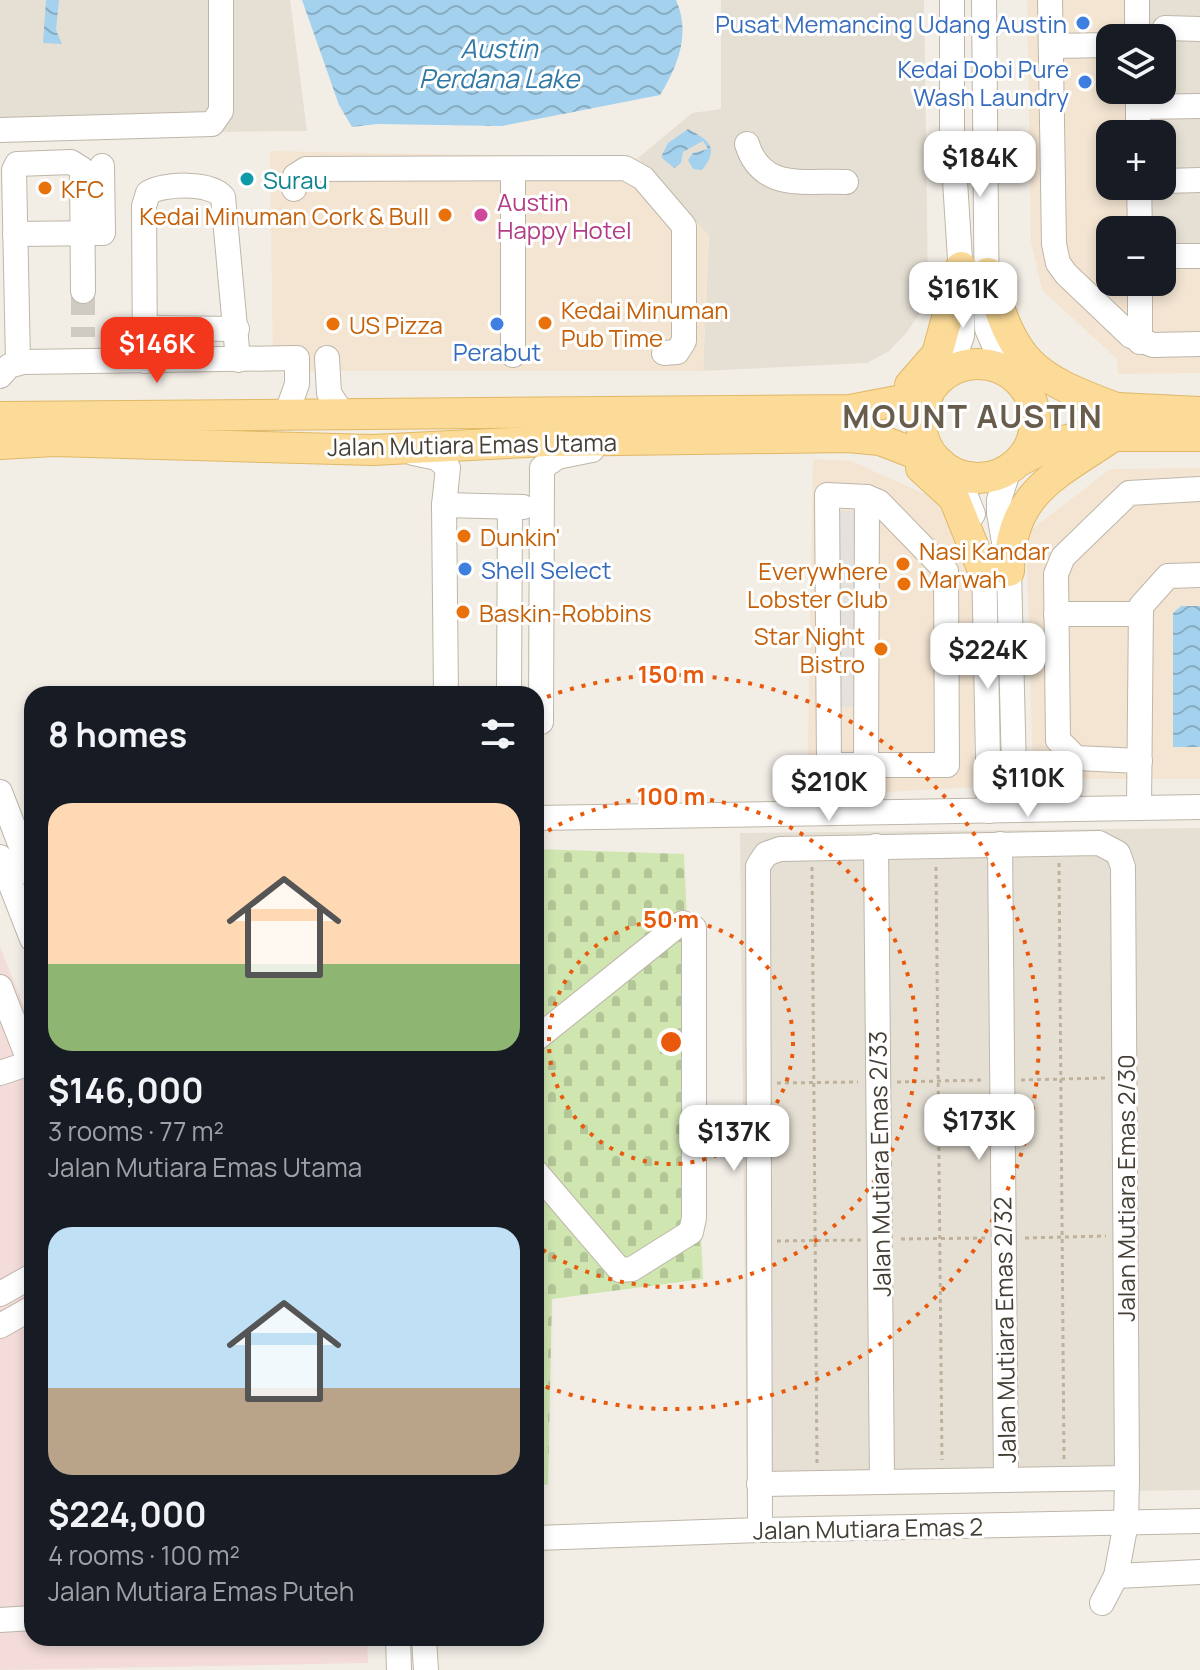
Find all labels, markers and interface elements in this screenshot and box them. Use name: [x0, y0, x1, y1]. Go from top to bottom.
place label: Pusat Memancing Udang Austin: [715, 7, 1067, 40]
marker: Pusat Memancing Udang Austin: [1074, 14, 1092, 32]
map controls: [1096, 24, 1176, 296]
button: layers: [1096, 24, 1176, 104]
water label: Austin Perdana Lake: [419, 30, 581, 96]
place label: Kedai Dobi Pure Wash Laundry: [898, 52, 1069, 113]
marker: Kedai Dobi Pure Wash Laundry: [1076, 73, 1094, 91]
button: +: [1096, 120, 1176, 200]
pin: $184K: [924, 131, 1036, 199]
text: $184K: [942, 139, 1018, 175]
place label: Surau: [263, 163, 328, 196]
marker: Surau: [238, 170, 256, 188]
place label: KFC: [61, 172, 105, 205]
marker: KFC: [36, 179, 54, 197]
place label: Austin Happy Hotel: [497, 185, 632, 246]
place label: Kedai Minuman Cork & Bull: [139, 199, 429, 232]
marker: Kedai Minuman Cork & Bull: [436, 206, 454, 224]
marker: Austin Happy Hotel: [472, 206, 490, 224]
button: −: [1096, 216, 1176, 296]
pin: $161K: [907, 262, 1019, 330]
text: $161K: [927, 270, 999, 306]
place label: Kedai Minuman Pub Time: [561, 293, 729, 354]
place label: US Pizza: [349, 308, 443, 341]
marker: Kedai Minuman Pub Time: [536, 314, 554, 332]
marker: US Pizza: [324, 315, 342, 333]
marker: Perabut: [488, 315, 506, 333]
pin: $146K: [101, 317, 213, 385]
text: $146K: [119, 325, 195, 361]
place label: Perabut: [453, 335, 541, 368]
district label: MOUNT AUSTIN: [842, 394, 1104, 438]
street label: Jalan Mutiara Emas Utama: [327, 425, 617, 463]
place label: Dunkin': [480, 520, 561, 553]
marker: Dunkin': [455, 527, 473, 545]
place label: Nasi Kandar Marwah: [919, 534, 1050, 595]
place label: Shell Select: [481, 553, 611, 586]
place label: Everywhere Lobster Club: [747, 554, 888, 615]
marker: Nasi Kandar Marwah: [894, 555, 912, 573]
marker: Shell Select: [456, 560, 474, 578]
marker: Everywhere Lobster Club: [895, 575, 913, 593]
place label: Baskin-Robbins: [479, 596, 652, 629]
marker: Baskin-Robbins: [454, 603, 472, 621]
place label: Star Night Bistro: [754, 619, 865, 680]
pin: $224K: [932, 623, 1044, 691]
text: $224K: [948, 631, 1028, 667]
marker: Star Night Bistro: [872, 640, 890, 658]
text: 150 m: [638, 657, 704, 690]
text: 8 homes: [48, 711, 187, 757]
icon: filters: [476, 712, 520, 756]
pin: $110K: [972, 751, 1084, 819]
pin: $210K: [773, 755, 885, 823]
text: $110K: [991, 759, 1065, 795]
text: $210K: [790, 763, 868, 799]
text: 100 m: [637, 779, 705, 812]
icon: home: [212, 855, 356, 999]
text: 50 m: [643, 902, 699, 935]
centre of rings: [657, 1028, 685, 1056]
street label: Jalan Mutiara Emas 2/33: [860, 1031, 898, 1297]
street label: Jalan Mutiara Emas 2/30: [1109, 1054, 1142, 1322]
text: $146,000: [48, 1067, 204, 1113]
pin: $173K: [923, 1094, 1035, 1162]
text: $173K: [942, 1102, 1016, 1138]
pin: $137K: [678, 1105, 790, 1173]
text: 3 rooms · 77 m²: [48, 1113, 224, 1149]
text: $137K: [697, 1113, 771, 1149]
text: Jalan Mutiara Emas Utama: [48, 1149, 362, 1185]
street label: Jalan Mutiara Emas 2/32: [985, 1197, 1023, 1463]
icon: home: [212, 1279, 356, 1423]
text: $224,000: [48, 1491, 207, 1537]
street label: Jalan Mutiara Emas 2: [753, 1509, 983, 1547]
text: 4 rooms · 100 m²: [48, 1537, 240, 1573]
text: Jalan Mutiara Emas Puteh: [48, 1573, 354, 1609]

